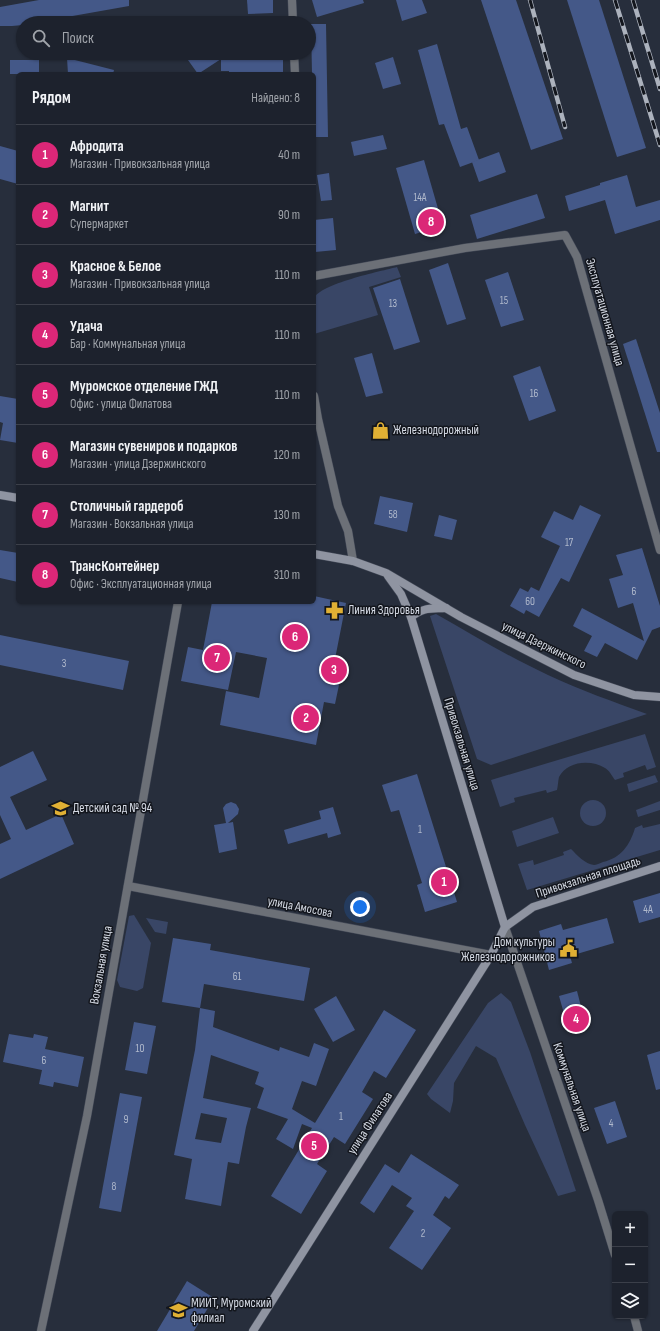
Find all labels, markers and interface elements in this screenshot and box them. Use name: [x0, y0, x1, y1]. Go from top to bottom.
search box: [16, 16, 316, 60]
icon: search: [30, 27, 52, 49]
text: Поиск: [62, 29, 94, 48]
text: Рядом: [32, 88, 71, 108]
text: Найдено: 8: [251, 90, 300, 106]
text: Афродита: [70, 137, 124, 156]
text: 1: [42, 147, 48, 163]
text: 40 m: [278, 147, 300, 163]
text: Магазин · Привокзальная улица: [70, 156, 210, 172]
house number: 14А: [413, 191, 427, 204]
text: Магнит: [70, 197, 109, 216]
text: 2: [42, 207, 48, 223]
text: 90 m: [278, 207, 300, 223]
pin: 8: [418, 207, 444, 237]
text: Супермаркет: [70, 216, 128, 232]
street label: Эксплуатационная улица: [582, 256, 628, 368]
text: Красное & Белое: [70, 257, 161, 276]
text: 3: [42, 267, 48, 283]
text: 110 m: [275, 267, 300, 283]
text: Магазин · Привокзальная улица: [70, 276, 210, 292]
house number: 15: [500, 294, 508, 307]
house number: 13: [389, 297, 398, 310]
text: Удача: [70, 317, 103, 336]
text: 4: [42, 327, 48, 343]
text: 110 m: [275, 327, 300, 343]
text: Бар · Коммунальная улица: [70, 336, 185, 352]
text: Муромское отделение ГЖД: [70, 377, 218, 396]
text: 5: [42, 387, 48, 403]
text: 110 m: [275, 387, 300, 403]
house number: 16: [530, 387, 539, 400]
text: Офис · улица Филатова: [70, 396, 172, 412]
shop icon: Железнодорожный: [370, 420, 390, 440]
place label: Железнодорожный: [393, 422, 479, 438]
text: Магазин сувениров и подарков: [70, 437, 237, 456]
text: 6: [42, 447, 48, 463]
text: 120 m: [274, 447, 300, 463]
text: Магазин · улица Дзержинского: [70, 456, 206, 472]
text: Столичный гардероб: [70, 497, 184, 516]
text: 7: [42, 507, 48, 523]
text: 130 m: [274, 507, 300, 523]
house number: 58: [388, 508, 398, 521]
text: Магазин · Вокзальная улица: [70, 516, 194, 532]
house number: 17: [565, 536, 574, 549]
text: ТрансКонтейнер: [70, 557, 159, 576]
text: 8: [42, 567, 48, 583]
text: 310 m: [274, 567, 300, 583]
text: Офис · Эксплуатационная улица: [70, 576, 212, 592]
house number: 6: [632, 585, 637, 598]
house number: 60: [525, 595, 535, 608]
pharmacy icon: Линия Здоровья: [325, 600, 345, 620]
place label: Линия Здоровья: [348, 602, 420, 618]
street label: улица Дзержинского: [499, 618, 589, 672]
pin: 6: [282, 622, 308, 652]
pin: 7: [204, 643, 230, 673]
pin: 3: [321, 655, 347, 685]
house number: 3: [62, 657, 67, 670]
street label: Привокзальная улица: [440, 696, 484, 792]
pin: 2: [293, 703, 319, 733]
school or university icon: Детский сад № 94: [50, 798, 70, 818]
place label: Детский сад № 94: [73, 800, 153, 816]
house number: 1: [418, 823, 422, 836]
street label: Привокзальная площадь: [533, 852, 643, 902]
pin: 1: [431, 867, 457, 897]
street label: улица Амосова: [266, 893, 334, 921]
your location: [350, 897, 370, 917]
house number: 4А: [643, 903, 653, 916]
street label: Вокзальная улица: [86, 924, 116, 1006]
place label: Дом культуры Железнодорожников: [461, 934, 555, 965]
public building icon: Дом культуры Железнодорожников: [558, 939, 578, 959]
house number: 61: [233, 970, 241, 983]
pin: 4: [563, 1004, 589, 1034]
street label: Коммунальная улица: [549, 1041, 595, 1133]
house number: 10: [136, 1042, 144, 1055]
house number: 6: [42, 1054, 47, 1067]
street label: улица Филатова: [344, 1089, 396, 1157]
house number: 1: [339, 1110, 343, 1123]
house number: 9: [124, 1113, 129, 1126]
house number: 4: [609, 1117, 614, 1130]
pin: 5: [301, 1131, 327, 1161]
house number: 8: [112, 1180, 117, 1193]
map controls: [612, 1211, 648, 1319]
button: +: [612, 1211, 648, 1247]
house number: 2: [421, 1227, 426, 1240]
button: −: [612, 1247, 648, 1283]
button: layers: [612, 1283, 648, 1319]
place label: МИИТ, Муромский филиал: [191, 1295, 271, 1326]
school or university icon: МИИТ, Муромский филиал: [168, 1300, 188, 1320]

